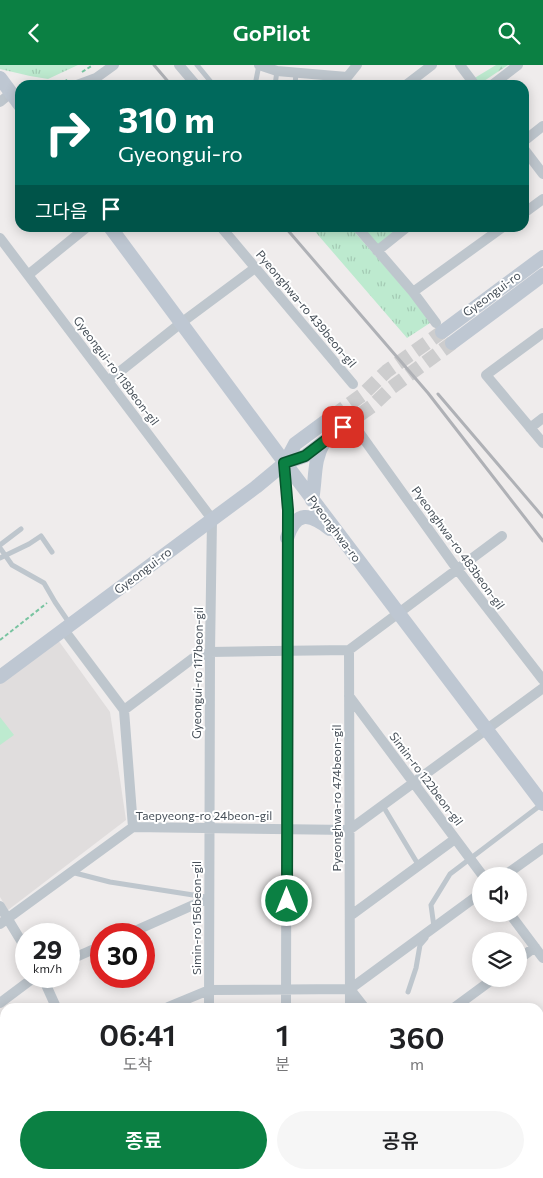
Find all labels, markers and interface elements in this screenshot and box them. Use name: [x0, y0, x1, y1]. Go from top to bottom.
icon: back: [20, 19, 48, 47]
text: GoPilot: [233, 19, 310, 46]
icon: search: [495, 19, 523, 47]
text: 310 m: [118, 97, 215, 140]
icon: right: [35, 100, 100, 165]
text: Gyeongui-ro: [118, 140, 243, 167]
icon: arrive: [97, 195, 125, 223]
text: 그다음: [35, 199, 87, 222]
street label: Pyeonghwa-ro 439beon-gil: [254, 247, 360, 370]
street label: Gyeongui-ro: [460, 268, 523, 319]
street label: Gyeongui-ro 118beon-gil: [71, 313, 162, 428]
pin: [322, 406, 364, 448]
icon: arrive: [329, 413, 357, 441]
street label: Pyeonghwa-ro 483beon-gil: [409, 483, 508, 612]
street label: Pyeonghwa-ro: [305, 492, 364, 564]
street label: Gyeongui-ro: [111, 544, 174, 596]
street label: Gyeongui-ro 117beon-gil: [189, 607, 205, 739]
street label: Pyeonghwa-ro 474beon-gil: [329, 725, 343, 872]
street label: Simin-ro 122beon-gil: [387, 729, 466, 828]
street label: Taepyeong-ro 24beon-gil: [136, 808, 272, 822]
street label: Simin-ro 156beon-gil: [189, 861, 203, 975]
map controls: [472, 867, 527, 987]
button: sound: [472, 867, 527, 922]
position arrow: [260, 874, 312, 926]
speed limit sign: 30: [90, 923, 155, 988]
button: layers: [472, 932, 527, 987]
text: 29: [33, 934, 62, 964]
text: km/h: [33, 961, 62, 975]
text: 06:41: [99, 1015, 176, 1052]
text: 1: [276, 1015, 289, 1052]
text: 360: [389, 1018, 445, 1055]
text: 도착: [123, 1054, 152, 1073]
text: 분: [275, 1054, 290, 1073]
text: m: [410, 1054, 424, 1073]
button: 종료: [20, 1111, 267, 1169]
button: 공유: [277, 1111, 524, 1169]

